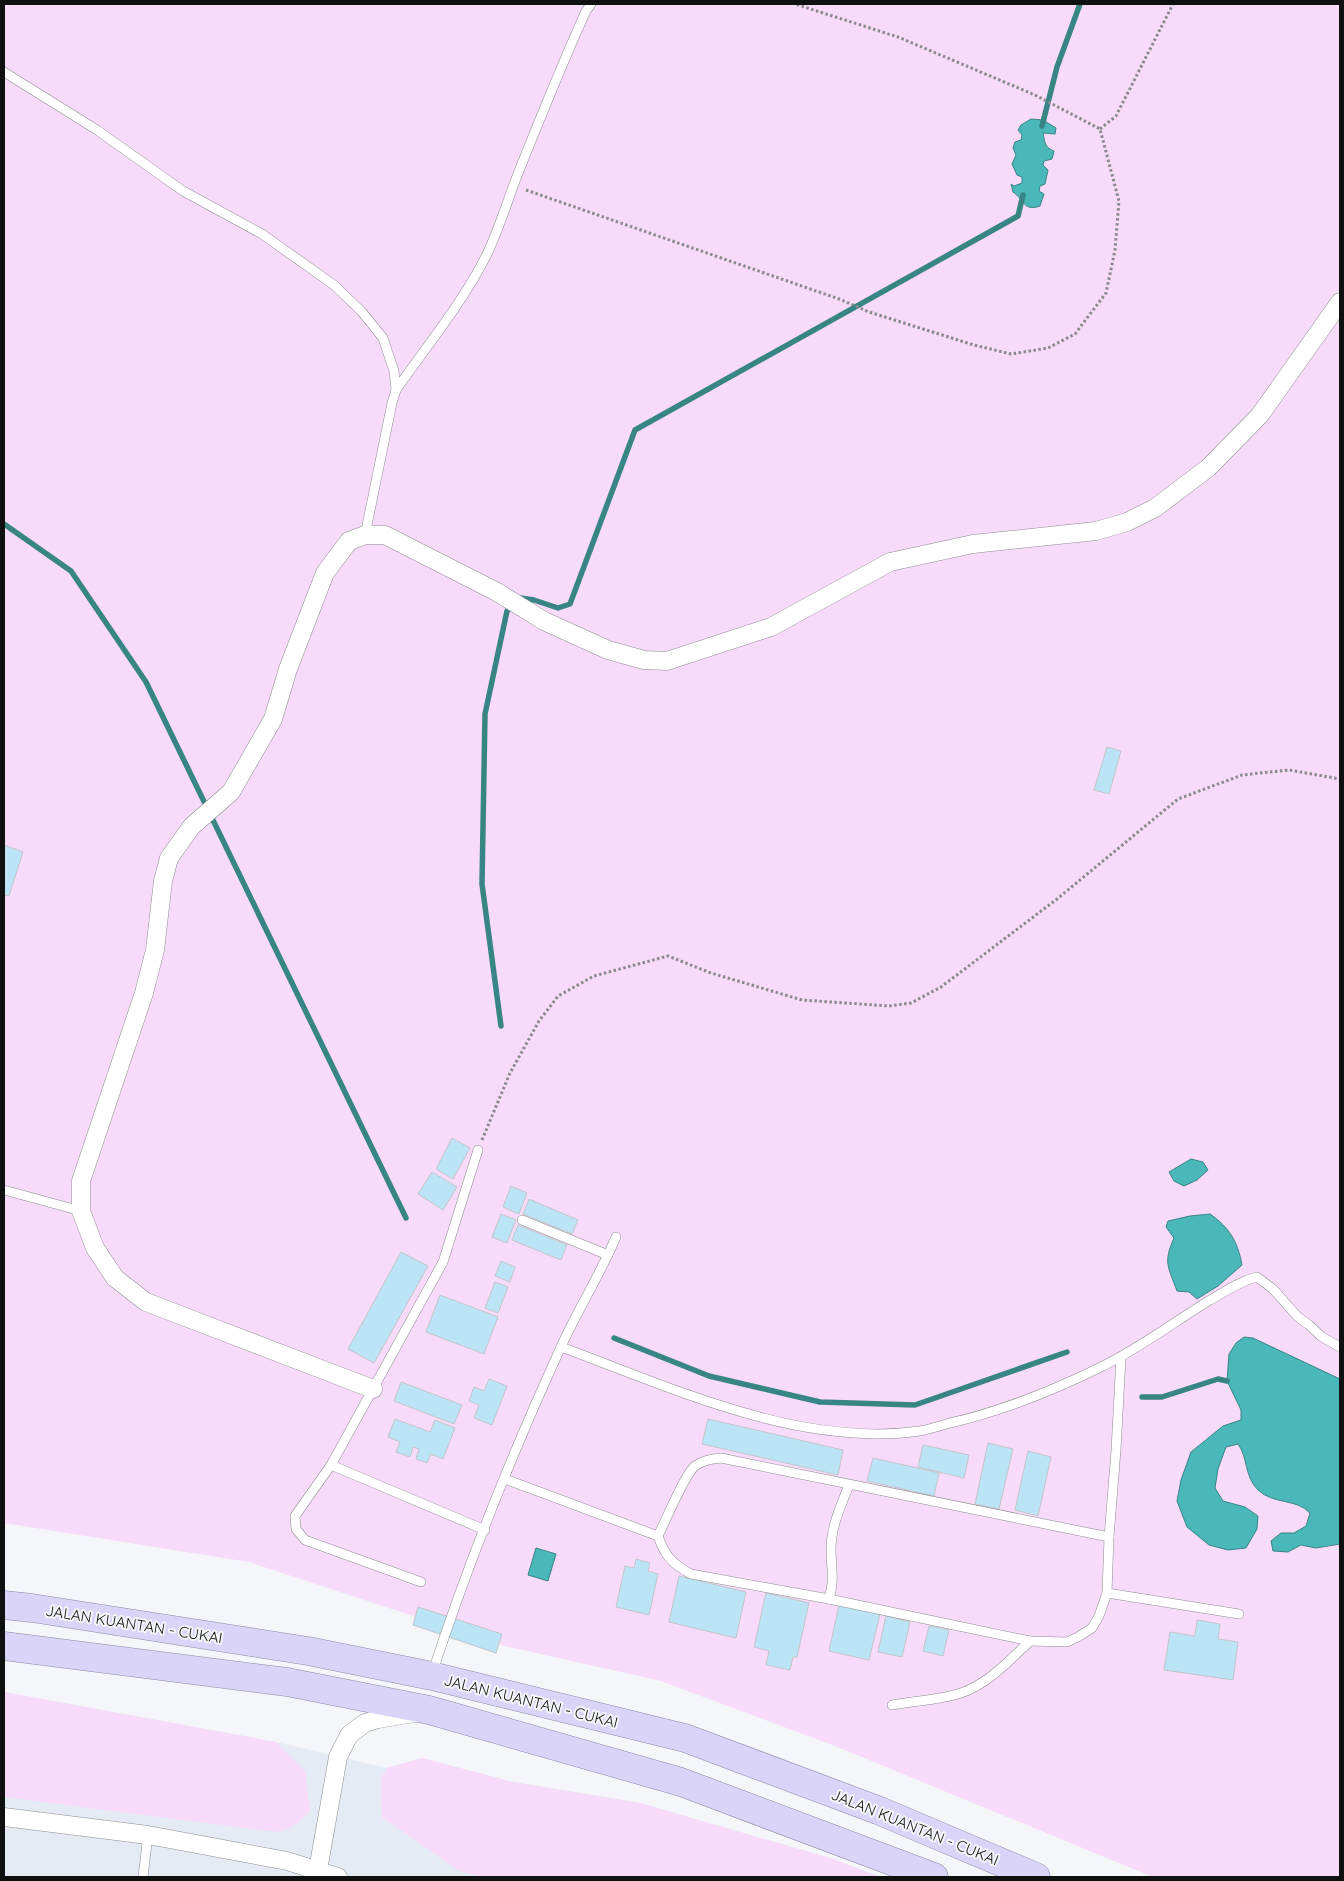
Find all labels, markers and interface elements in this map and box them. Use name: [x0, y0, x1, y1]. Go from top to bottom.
street label: JALAN KUANTAN - CUKAI: [44, 1601, 224, 1647]
street label: JALAN KUANTAN - CUKAI: [442, 1670, 620, 1732]
street label: JALAN KUANTAN - CUKAI: [829, 1785, 1001, 1869]

